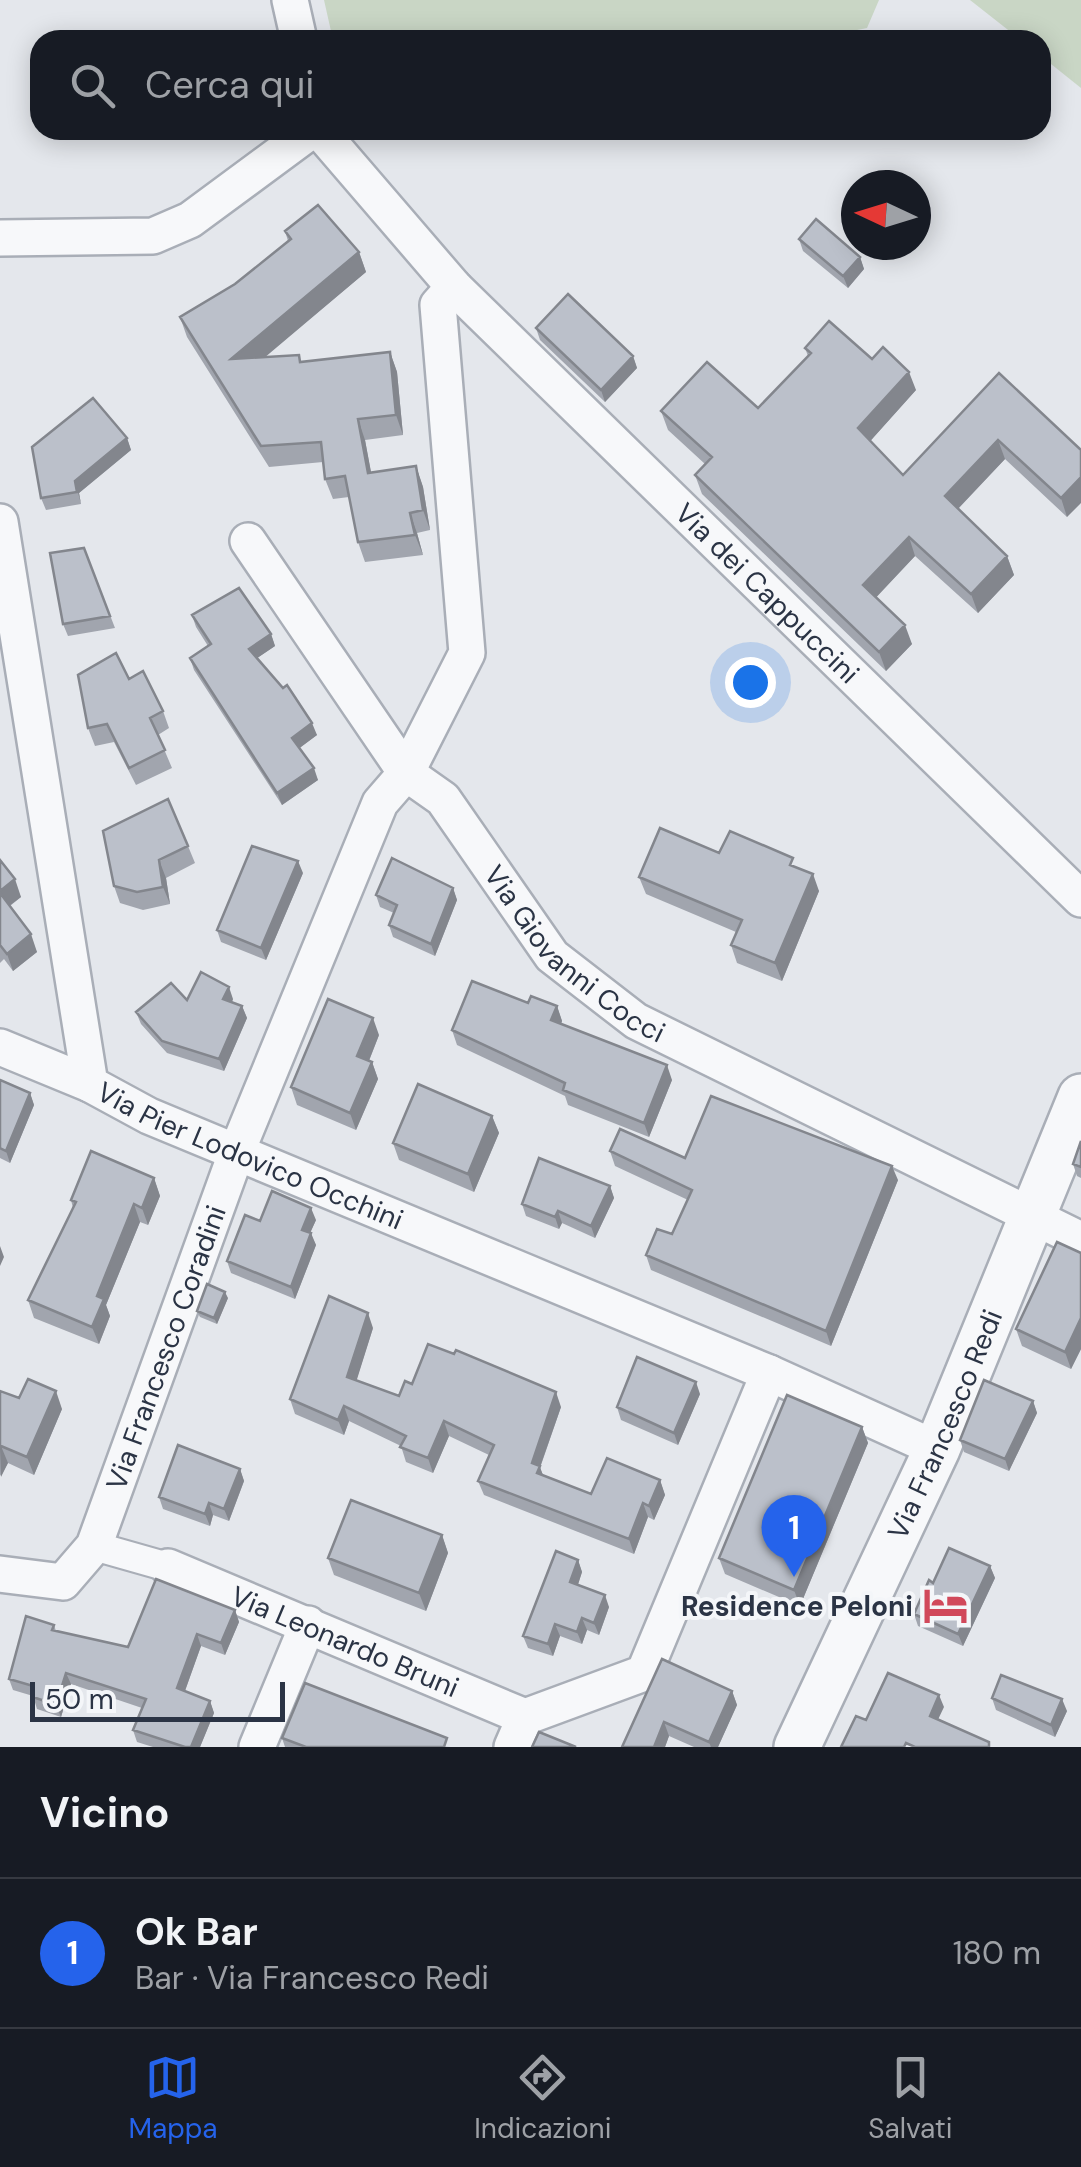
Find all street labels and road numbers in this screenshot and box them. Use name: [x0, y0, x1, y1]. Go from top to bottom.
street label: Via dei Cappuccini: [667, 494, 868, 691]
street label: Via Giovanni Cocci: [476, 858, 671, 1051]
street label: Via Pier Lodovico Occhini: [91, 1073, 409, 1238]
street label: Via Francesco Coradini: [97, 1200, 234, 1495]
street label: Via Francesco Redi: [879, 1304, 1011, 1545]
street label: Via Leonardo Bruni: [225, 1577, 465, 1706]

